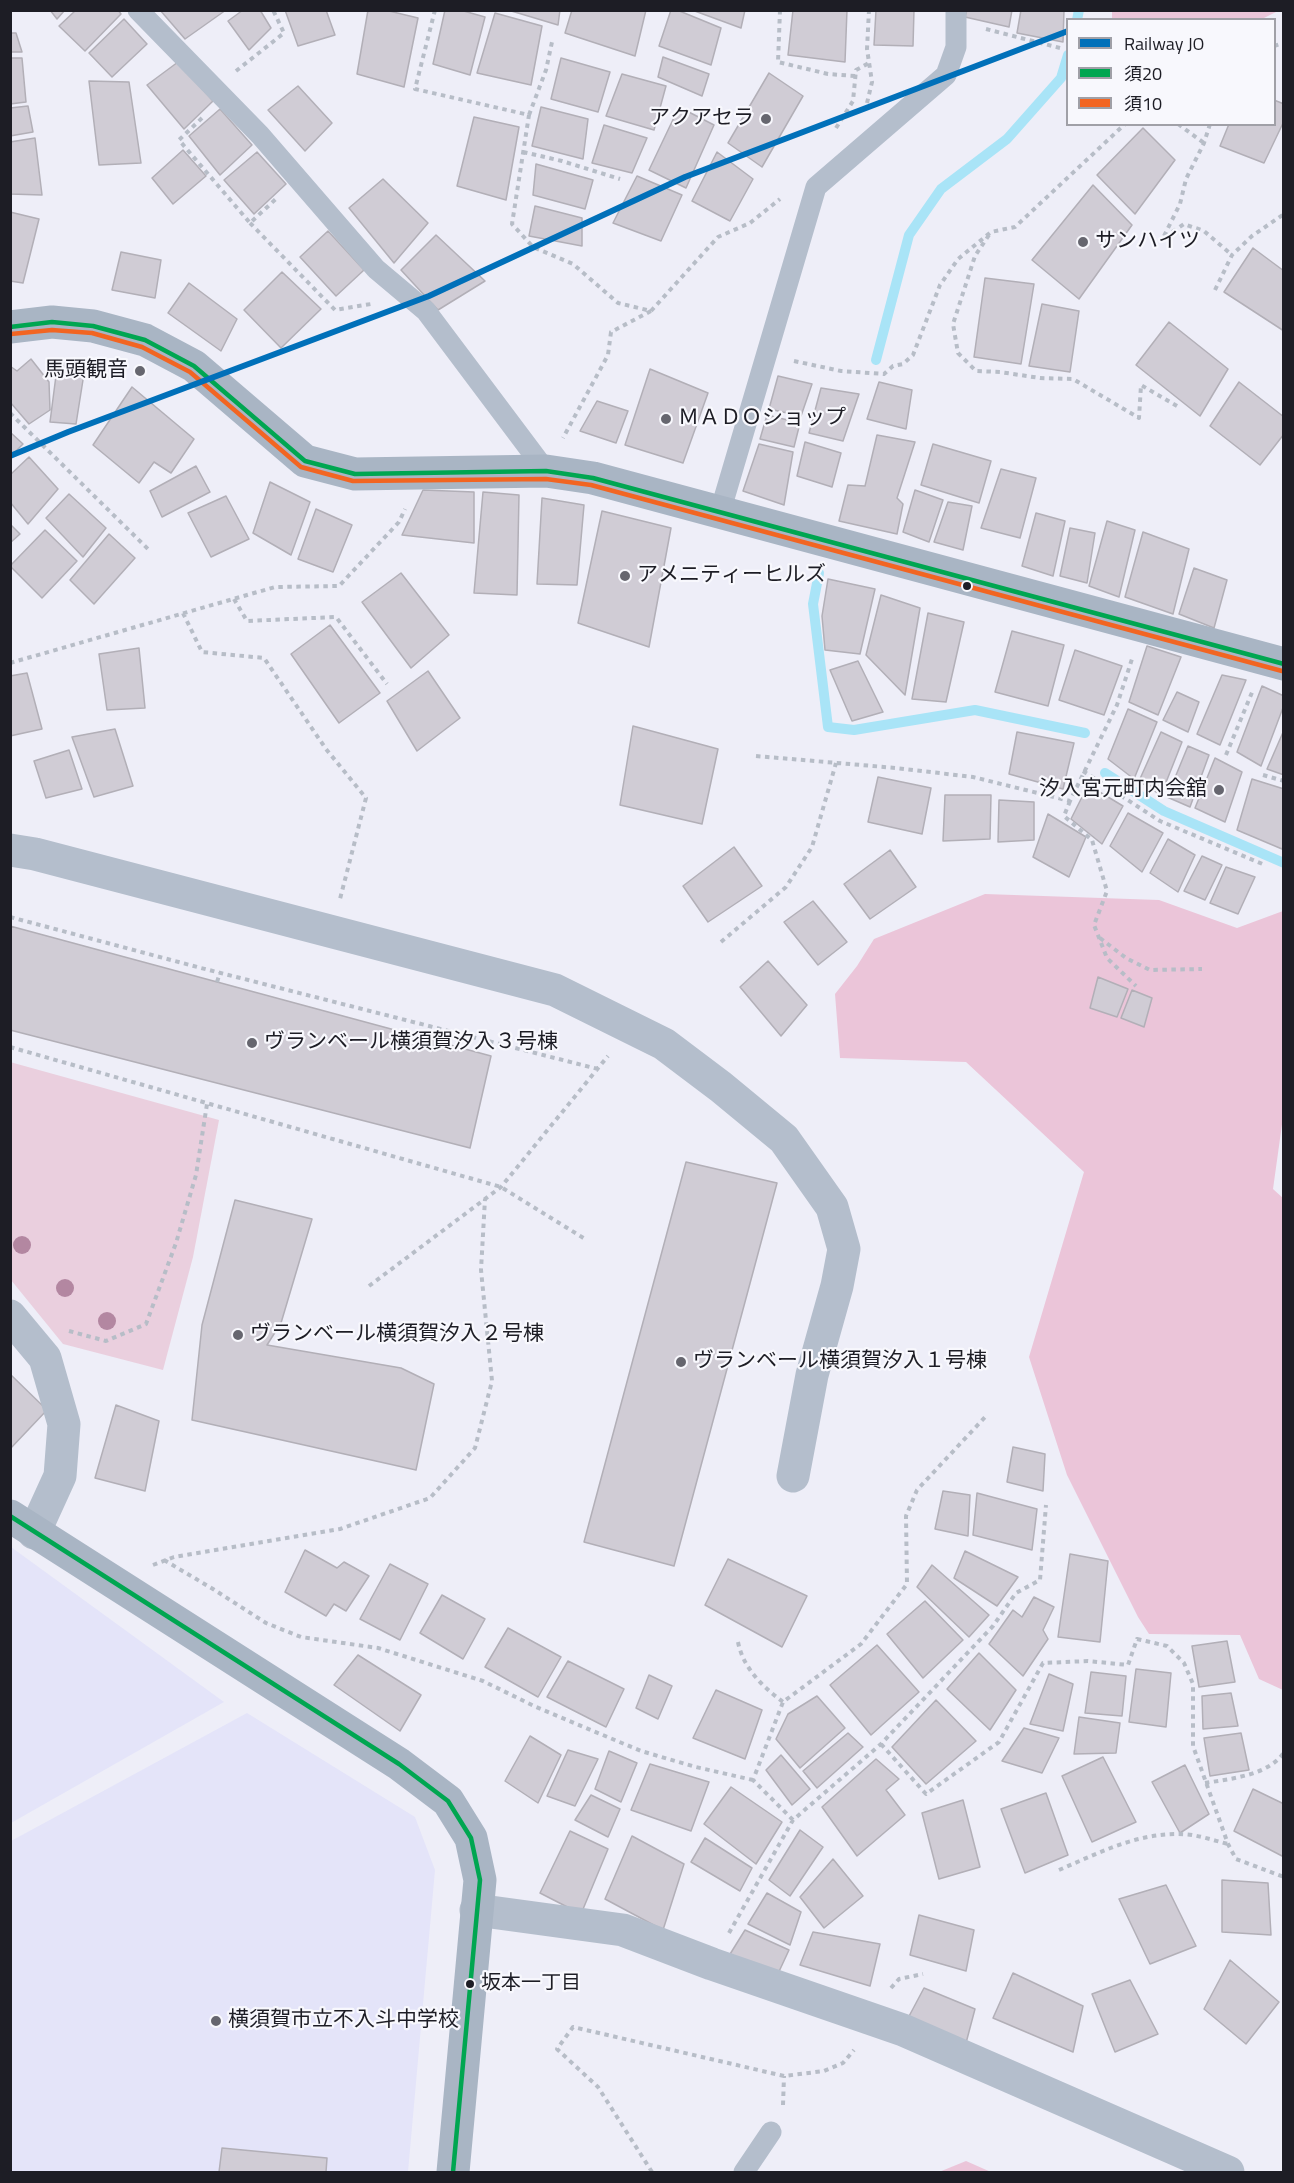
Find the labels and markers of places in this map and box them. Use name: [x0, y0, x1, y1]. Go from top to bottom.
place label: アクアセラ: [649, 106, 754, 132]
marker: アクアセラ: [759, 112, 773, 126]
place label: サンハイツ: [1095, 229, 1200, 255]
marker: サンハイツ: [1076, 235, 1090, 249]
place label: 馬頭観音: [44, 358, 128, 384]
marker: 馬頭観音: [133, 364, 147, 378]
place label: ＭＡＤＯショップ: [678, 406, 846, 432]
marker: ＭＡＤＯショップ: [659, 412, 673, 426]
place label: アメニティーヒルズ: [637, 563, 826, 589]
marker: アメニティーヒルズ: [618, 569, 632, 583]
unlabelled marker: [961, 580, 973, 592]
place label: 汐入宮元町内会舘: [1039, 777, 1207, 803]
marker: 汐入宮元町内会舘: [1212, 783, 1226, 797]
place label: ヴランベール横須賀汐入３号棟: [264, 1030, 558, 1056]
marker: ヴランベール横須賀汐入３号棟: [245, 1036, 259, 1050]
place label: ヴランベール横須賀汐入２号棟: [250, 1322, 544, 1348]
marker: ヴランベール横須賀汐入２号棟: [231, 1328, 245, 1342]
place label: ヴランベール横須賀汐入１号棟: [693, 1349, 987, 1375]
marker: ヴランベール横須賀汐入１号棟: [674, 1355, 688, 1369]
place label: 坂本一丁目: [481, 1972, 581, 1996]
marker: 坂本一丁目: [464, 1978, 476, 1990]
place label: 横須賀市立不入斗中学校: [228, 2008, 459, 2034]
marker: 横須賀市立不入斗中学校: [209, 2014, 223, 2028]

